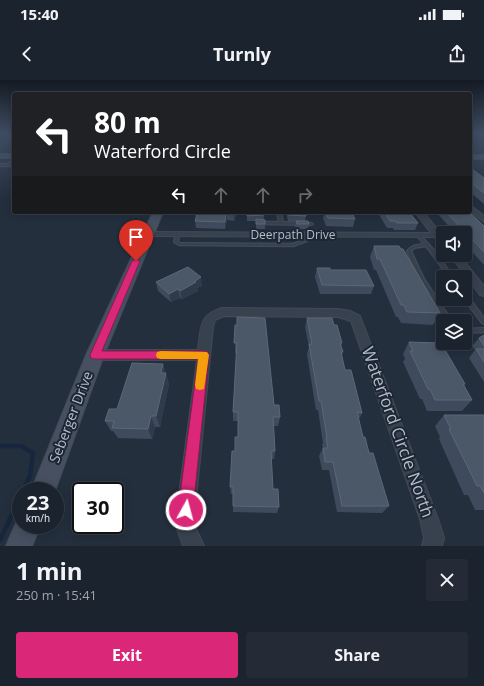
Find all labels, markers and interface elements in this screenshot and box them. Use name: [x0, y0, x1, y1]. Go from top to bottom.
text: 15:40: [20, 4, 59, 24]
text: Turnly: [213, 42, 271, 66]
icon: back: [16, 43, 38, 65]
icon: share: [446, 43, 468, 65]
text: 80 m: [94, 103, 161, 141]
icon: left: [28, 108, 80, 160]
text: Waterford Circle: [94, 139, 231, 163]
icon: left: [168, 184, 190, 206]
icon: ahead: [210, 184, 232, 206]
icon: ahead: [252, 184, 274, 206]
icon: right: [294, 184, 316, 206]
pin: [119, 220, 153, 261]
icon: arrive: [125, 226, 147, 248]
street label: Deerpath Drive: [250, 226, 336, 243]
map controls: [436, 226, 472, 350]
button: sound: [436, 226, 472, 262]
button: search: [436, 270, 472, 306]
button: layers: [436, 314, 472, 350]
street label: Waterford Circle North: [357, 343, 440, 520]
street label: Seberger Drive: [44, 368, 97, 465]
speed limit sign: 30: [72, 482, 124, 534]
text: 23: [27, 489, 49, 516]
position arrow: [165, 489, 207, 531]
text: km/h: [26, 511, 50, 525]
text: 1 min: [16, 554, 83, 587]
button: close: [426, 559, 468, 601]
text: 250 m · 15:41: [16, 586, 97, 604]
button: Exit: [16, 632, 238, 678]
button: Share: [246, 632, 468, 678]

